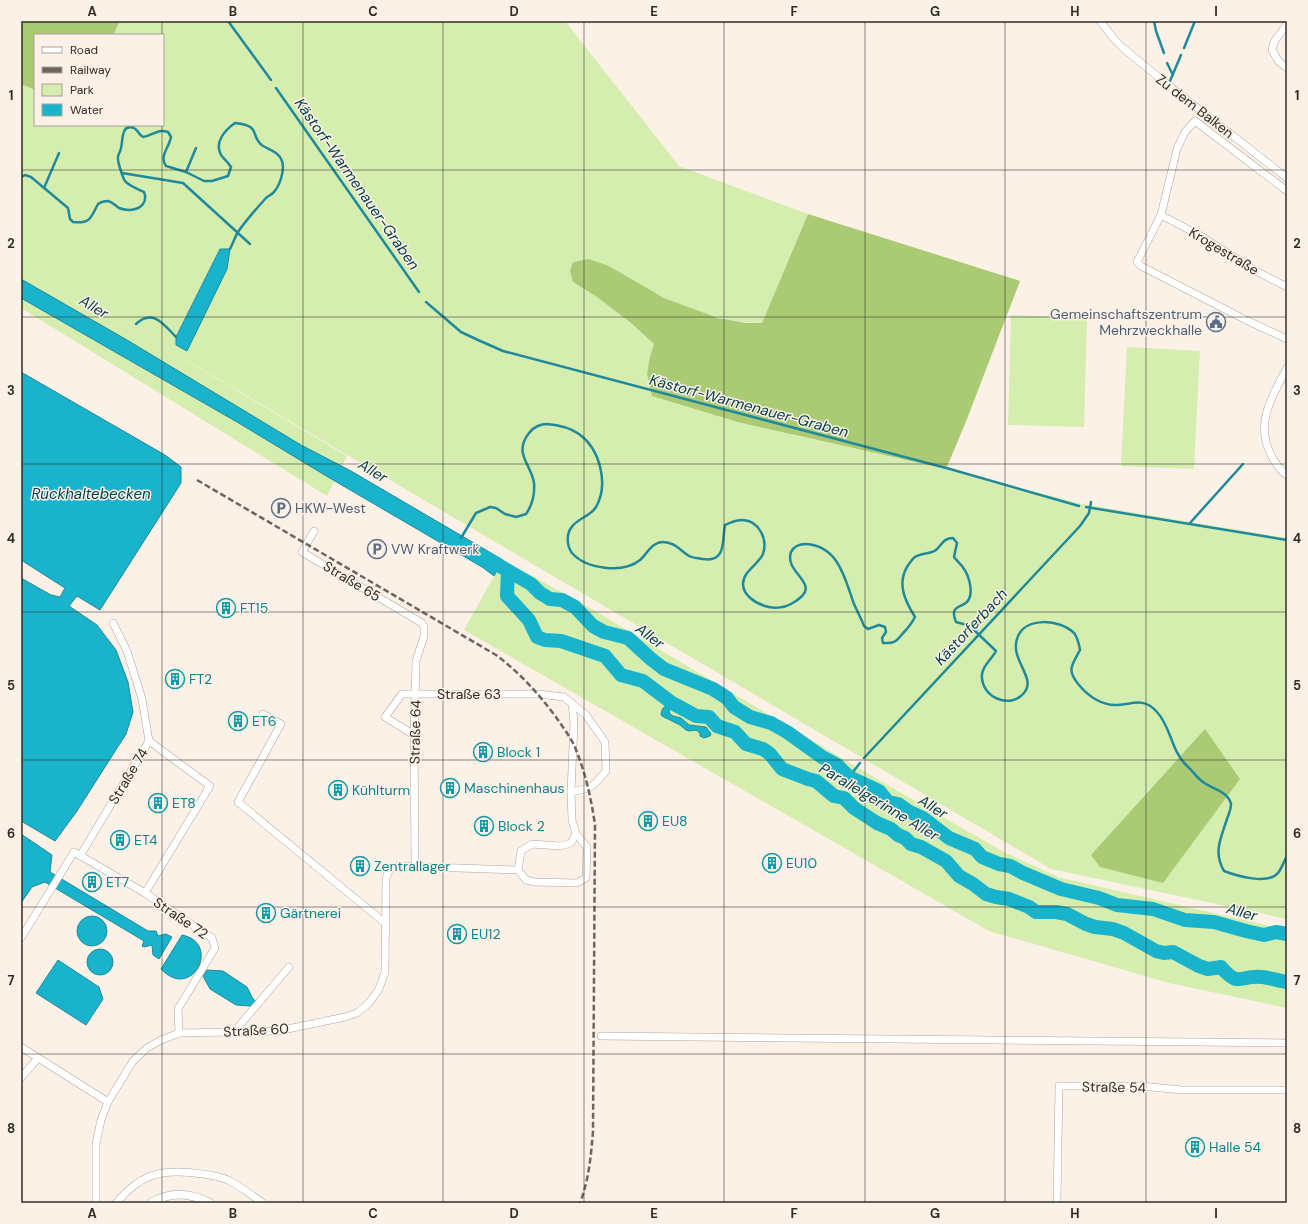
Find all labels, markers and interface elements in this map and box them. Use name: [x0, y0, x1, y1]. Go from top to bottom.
text: A: [87, 3, 97, 20]
text: B: [229, 3, 237, 20]
text: C: [368, 3, 378, 20]
text: D: [509, 3, 519, 20]
text: E: [650, 3, 658, 20]
text: F: [790, 3, 798, 20]
text: G: [930, 3, 940, 20]
text: H: [1070, 3, 1080, 20]
text: I: [1214, 3, 1218, 20]
legend: [34, 34, 164, 126]
text: Road: [70, 42, 98, 58]
text: Railway: [70, 62, 111, 78]
street label: Zu dem Balken: [1152, 70, 1238, 142]
text: Park: [70, 82, 94, 98]
text: 1: [9, 87, 13, 104]
text: 1: [1295, 87, 1299, 104]
water label: Kästorf-Warmenauer-Graben: [290, 94, 424, 274]
text: Water: [70, 102, 104, 118]
street label: Krogestraße: [1186, 223, 1262, 279]
text: 2: [7, 235, 15, 252]
text: 2: [1293, 235, 1301, 252]
water label: Aller: [75, 290, 113, 324]
place label: Gemeinschaftszentrum Mehrzweckhalle: [1050, 305, 1202, 339]
public building icon: Gemeinschaftszentrum Mehrzweckhalle: [1205, 311, 1227, 333]
water label: Kästorf-Warmenauer-Graben: [647, 370, 851, 442]
text: 3: [7, 382, 15, 399]
text: 3: [1293, 382, 1301, 399]
water label: Aller: [354, 454, 392, 488]
water label: Rückhaltebecken: [31, 484, 151, 504]
parking icon: HKW-West: [270, 497, 292, 519]
place label: HKW-West: [295, 499, 366, 517]
text: 4: [7, 530, 15, 547]
text: 4: [1293, 530, 1301, 547]
parking icon: VW Kraftwerk: [366, 538, 388, 560]
place label: VW Kraftwerk: [391, 540, 479, 558]
street label: Straße 65: [320, 557, 384, 605]
water label: Kästorferbach: [930, 584, 1012, 670]
building icon: FT15: [215, 597, 237, 619]
place label: FT15: [240, 599, 268, 617]
water label: Aller: [631, 618, 669, 654]
building icon: FT2: [164, 668, 186, 690]
place label: FT2: [189, 670, 212, 688]
text: 5: [7, 677, 15, 694]
text: 5: [1293, 677, 1301, 694]
street label: Straße 63: [437, 685, 501, 703]
street label: Straße 64: [405, 699, 425, 764]
building icon: ET6: [227, 710, 249, 732]
place label: ET6: [252, 712, 277, 730]
building icon: Block 1: [472, 741, 494, 763]
place label: Block 1: [497, 743, 540, 761]
street label: Straße 74: [104, 744, 152, 807]
water label: Parallelgerinne Aller: [816, 759, 942, 845]
building icon: Maschinenhaus: [439, 777, 461, 799]
building icon: Kühlturm: [327, 779, 349, 801]
place label: Maschinenhaus: [464, 779, 565, 797]
place label: Kühlturm: [352, 781, 410, 799]
water label: Aller: [915, 791, 951, 823]
building icon: ET8: [147, 792, 169, 814]
place label: ET8: [172, 794, 196, 812]
building icon: EU8: [637, 810, 659, 832]
place label: EU8: [662, 812, 688, 830]
building icon: Block 2: [473, 815, 495, 837]
place label: Block 2: [498, 817, 545, 835]
text: 6: [7, 825, 15, 842]
text: 6: [1293, 825, 1301, 842]
building icon: ET4: [109, 829, 131, 851]
place label: ET4: [134, 831, 158, 849]
building icon: EU10: [761, 852, 783, 874]
place label: EU10: [786, 854, 817, 872]
building icon: Zentrallager: [349, 855, 371, 877]
place label: Zentrallager: [374, 857, 450, 875]
building icon: ET7: [81, 871, 103, 893]
place label: ET7: [106, 873, 129, 891]
street label: Straße 72: [150, 893, 212, 943]
water label: Aller: [1224, 898, 1260, 926]
building icon: Gärtnerei: [255, 902, 277, 924]
place label: Gärtnerei: [280, 904, 341, 922]
building icon: EU12: [446, 923, 468, 945]
place label: EU12: [471, 925, 501, 943]
text: 7: [8, 972, 15, 989]
text: 7: [1294, 972, 1301, 989]
street label: Straße 60: [223, 1019, 289, 1041]
street label: Straße 54: [1082, 1077, 1147, 1097]
text: 8: [7, 1120, 15, 1137]
text: 8: [1293, 1120, 1301, 1137]
building icon: Halle 54: [1184, 1136, 1206, 1158]
place label: Halle 54: [1209, 1138, 1262, 1156]
text: A: [87, 1205, 97, 1222]
text: B: [229, 1205, 237, 1222]
text: C: [368, 1205, 378, 1222]
text: D: [509, 1205, 519, 1222]
text: E: [650, 1205, 658, 1222]
text: F: [790, 1205, 798, 1222]
text: G: [930, 1205, 940, 1222]
text: H: [1070, 1205, 1080, 1222]
text: I: [1214, 1205, 1218, 1222]

